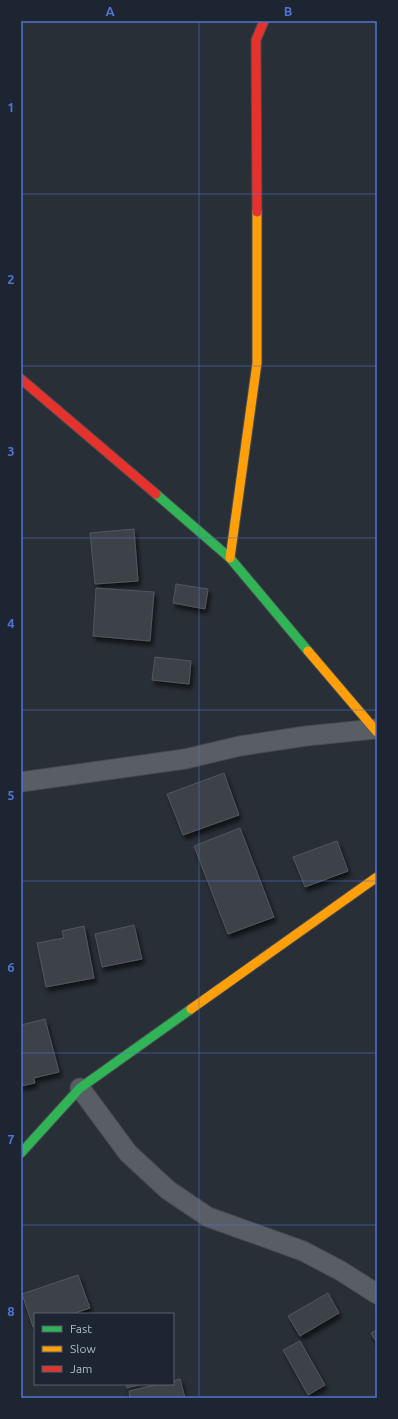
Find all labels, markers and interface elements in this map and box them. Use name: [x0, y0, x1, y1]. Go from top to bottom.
text: A: [105, 4, 115, 18]
text: B: [284, 4, 293, 18]
text: 1: [7, 100, 15, 114]
text: 2: [7, 272, 15, 286]
text: 3: [7, 444, 15, 458]
text: 4: [7, 616, 15, 630]
text: 5: [7, 788, 15, 802]
text: 6: [7, 960, 15, 974]
text: 7: [7, 1132, 15, 1146]
text: 8: [7, 1304, 15, 1318]
legend: [34, 1313, 174, 1385]
text: Fast: [70, 1322, 92, 1335]
text: Slow: [70, 1342, 96, 1355]
text: Jam: [70, 1362, 92, 1375]

